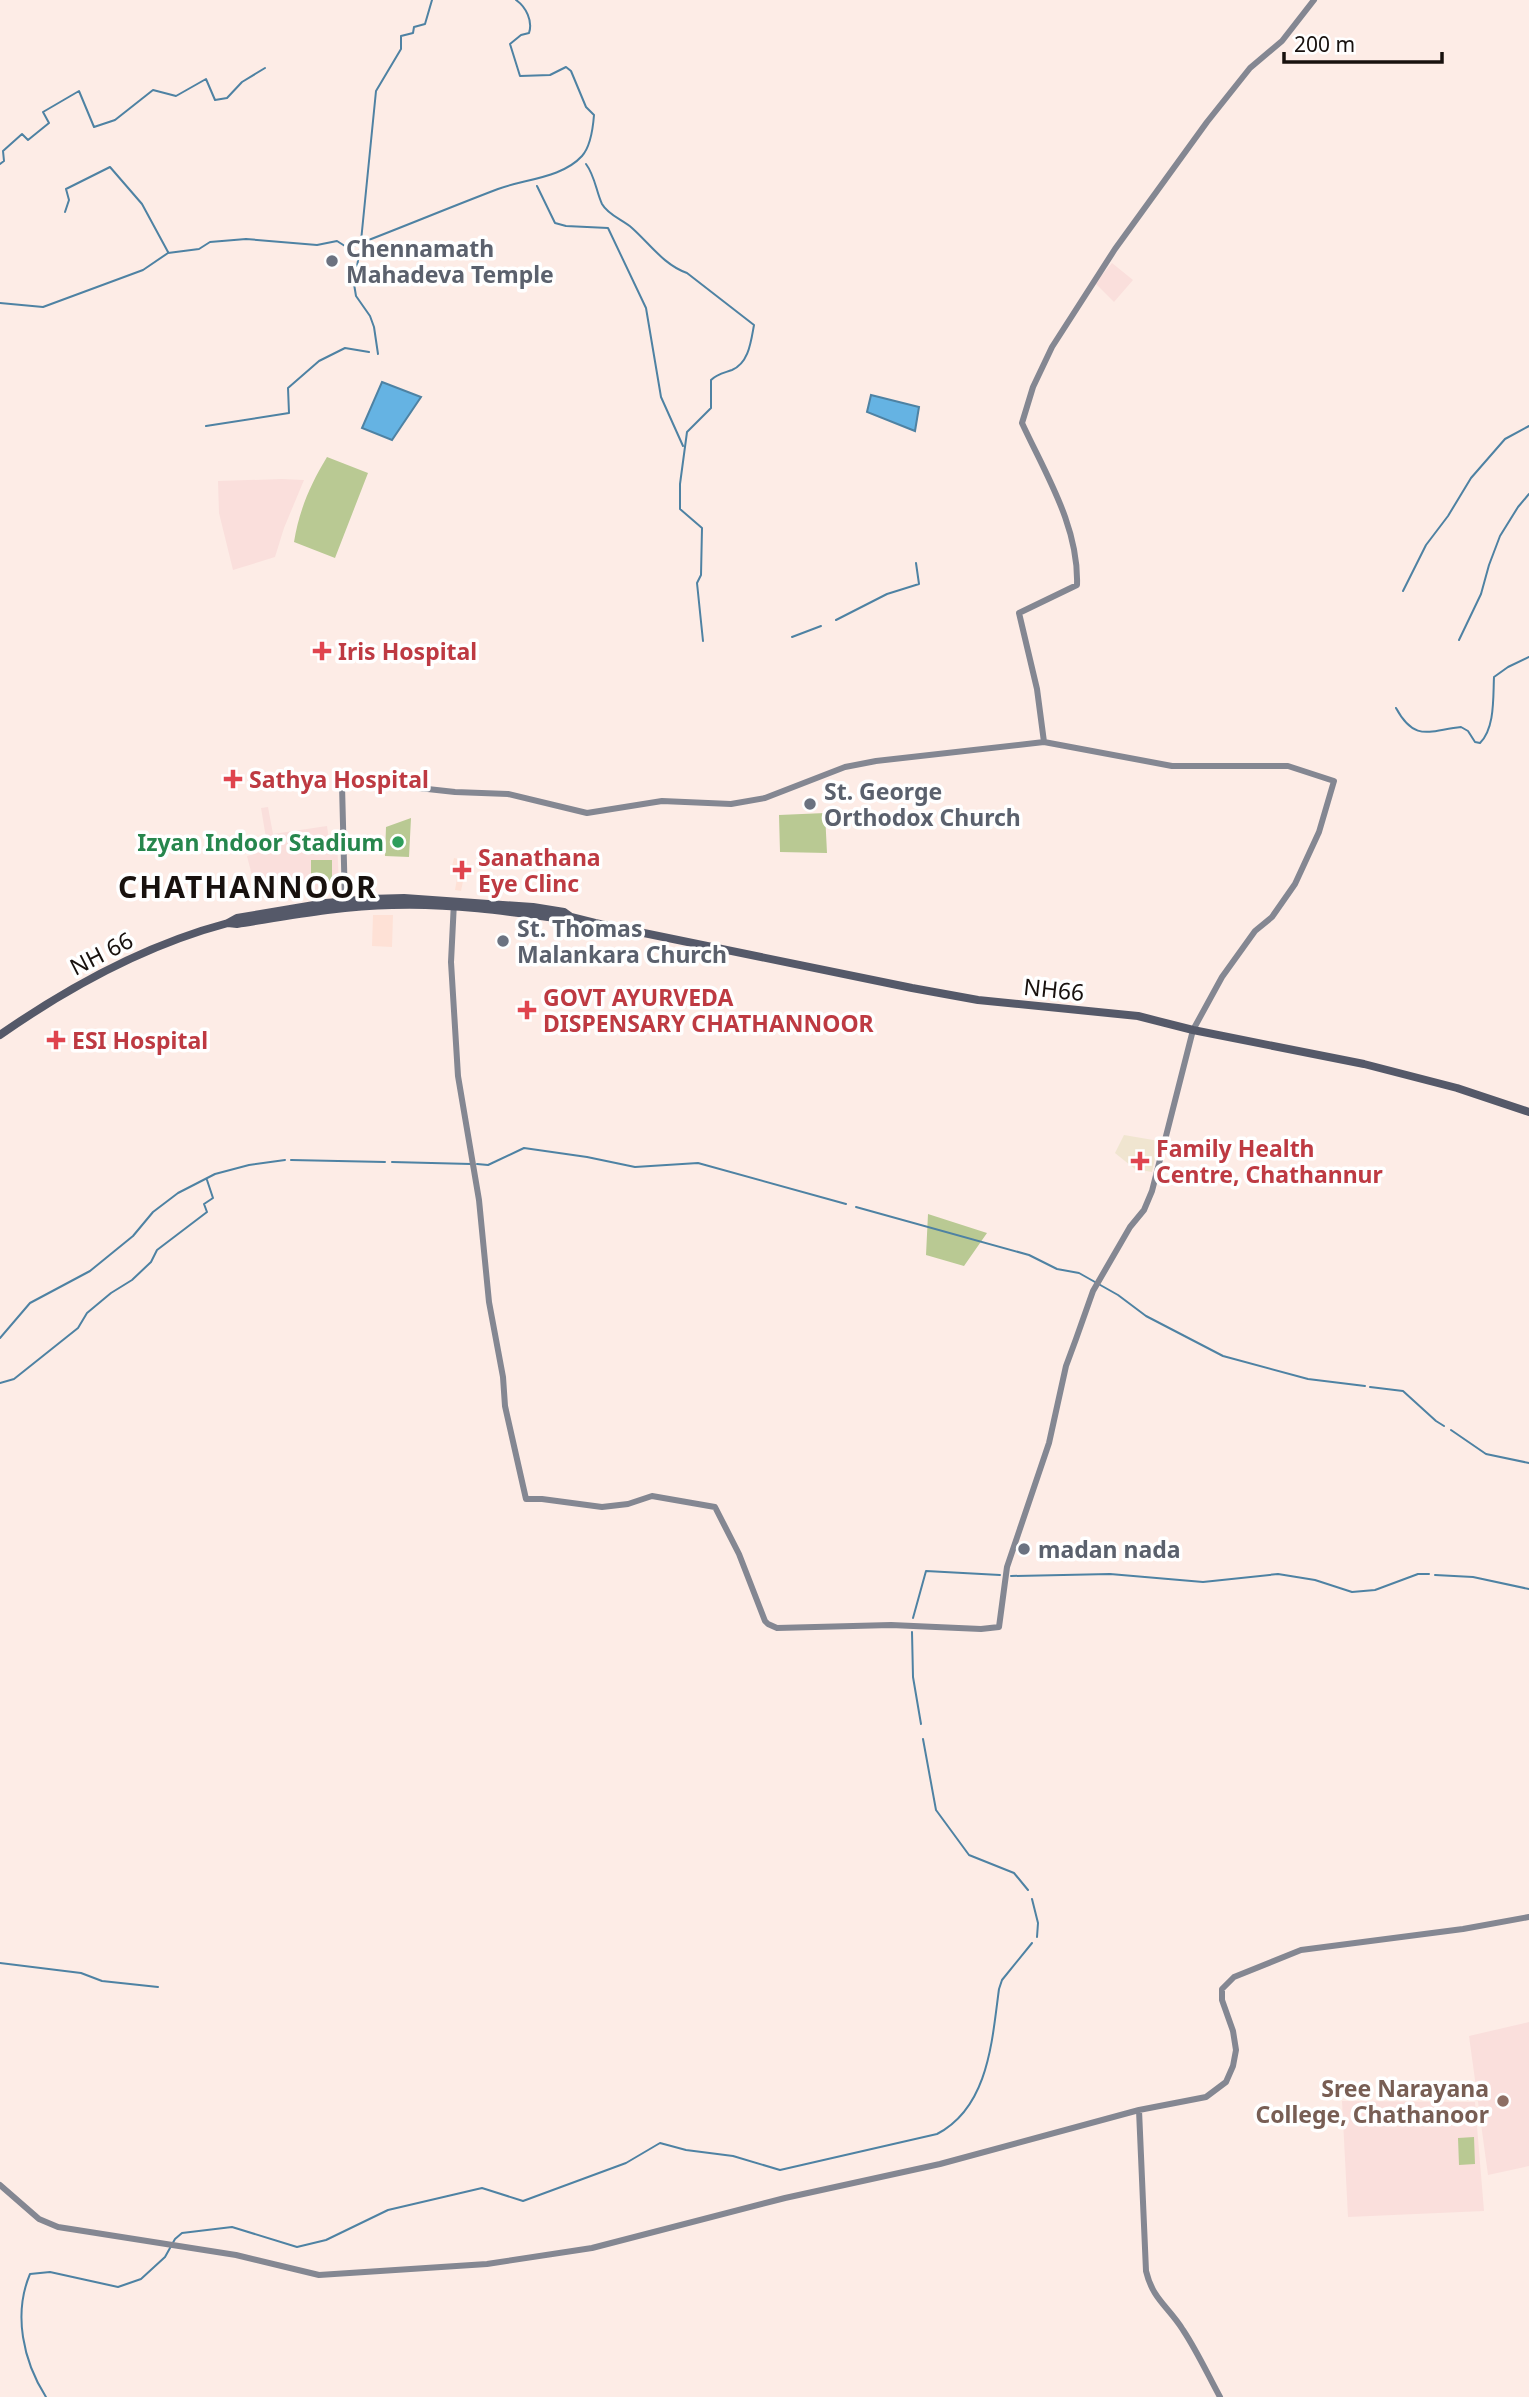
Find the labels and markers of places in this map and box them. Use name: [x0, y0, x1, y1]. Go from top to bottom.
place label: Chennamath Mahadeva Temple: [346, 232, 554, 290]
marker: Chennamath Mahadeva Temple: [324, 253, 340, 269]
place label: Iris Hospital: [338, 635, 477, 667]
marker: Iris Hospital: [312, 641, 332, 661]
place label: Sathya Hospital: [249, 763, 429, 795]
marker: Sathya Hospital: [223, 769, 243, 789]
place label: St. George Orthodox Church: [824, 775, 1021, 833]
marker: St. George Orthodox Church: [802, 796, 818, 812]
place label: Izyan Indoor Stadium: [137, 826, 384, 858]
marker: Izyan Indoor Stadium: [390, 834, 406, 850]
place label: Sanathana Eye Clinc: [478, 841, 601, 899]
marker: Sanathana Eye Clinc: [452, 860, 472, 880]
place label: St. Thomas Malankara Church: [517, 912, 727, 970]
marker: St. Thomas Malankara Church: [495, 933, 511, 949]
place label: GOVT AYURVEDA DISPENSARY CHATHANNOOR: [543, 981, 875, 1039]
marker: GOVT AYURVEDA DISPENSARY CHATHANNOOR: [517, 1000, 537, 1020]
place label: ESI Hospital: [72, 1024, 208, 1056]
marker: ESI Hospital: [46, 1030, 66, 1050]
place label: Family Health Centre, Chathannur: [1156, 1132, 1383, 1190]
marker: Family Health Centre, Chathannur: [1130, 1151, 1150, 1171]
place label: madan nada: [1038, 1533, 1181, 1565]
marker: madan nada: [1016, 1541, 1032, 1557]
place label: Sree Narayana College, Chathanoor: [1255, 2072, 1489, 2130]
marker: Sree Narayana College, Chathanoor: [1495, 2093, 1511, 2109]

